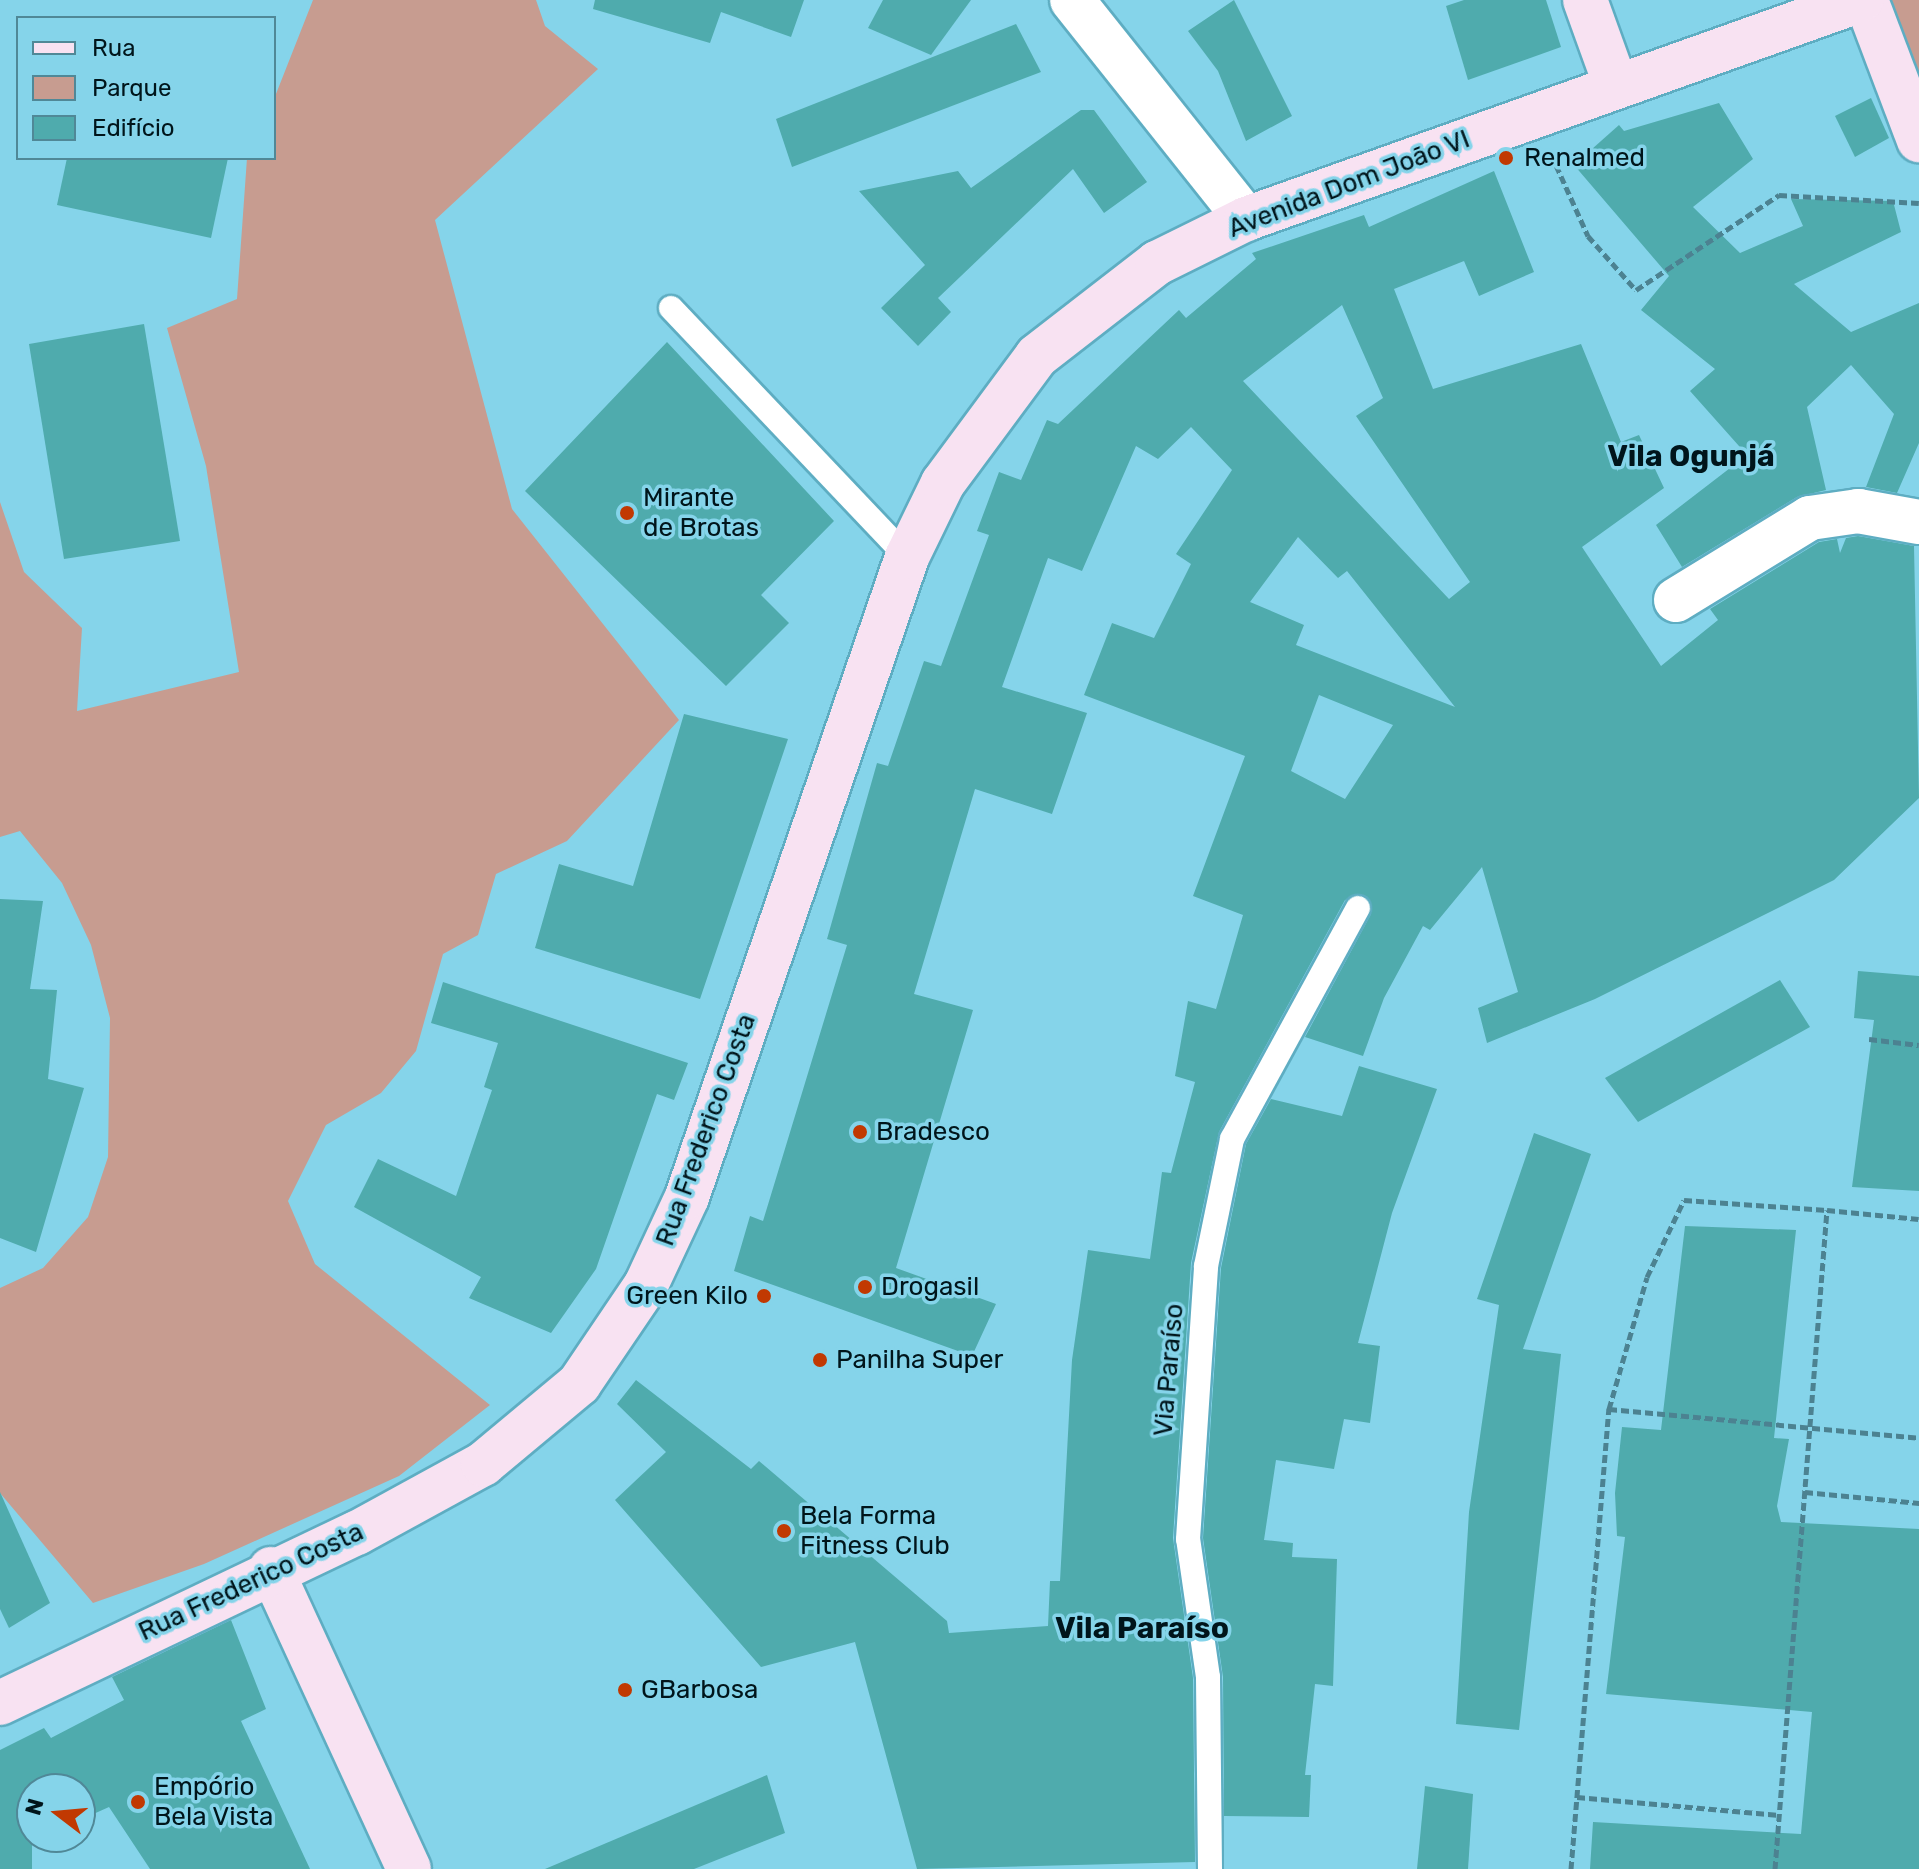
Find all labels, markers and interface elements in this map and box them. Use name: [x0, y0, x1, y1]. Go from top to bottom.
legend: [16, 16, 276, 160]
text: Rua: [92, 34, 135, 62]
text: Parque: [92, 74, 171, 102]
text: Edifício: [92, 114, 175, 142]
street label: Avenida Dom João VI: [1224, 123, 1474, 245]
place label: Renalmed: [1524, 142, 1645, 174]
marker: Renalmed: [1495, 147, 1517, 169]
district label: Vila Ogunjá: [1607, 438, 1775, 474]
place label: Mirante de Brotas: [643, 482, 759, 544]
marker: Mirante de Brotas: [618, 504, 636, 522]
street label: Rua Frederico Costa: [650, 1010, 762, 1250]
place label: Bradesco: [876, 1116, 990, 1148]
marker: Bradesco: [851, 1123, 869, 1141]
place label: Drogasil: [881, 1271, 979, 1303]
marker: Drogasil: [856, 1278, 874, 1296]
place label: Green Kilo: [626, 1280, 748, 1312]
marker: Green Kilo: [755, 1287, 773, 1305]
street label: Via Paraíso: [1148, 1302, 1190, 1438]
place label: Panilha Super: [836, 1344, 1003, 1376]
marker: Panilha Super: [811, 1351, 829, 1369]
place label: Bela Forma Fitness Club: [800, 1500, 950, 1562]
street label: Rua Frederico Costa: [134, 1516, 368, 1648]
marker: Bela Forma Fitness Club: [775, 1522, 793, 1540]
district label: Vila Paraíso: [1055, 1610, 1229, 1646]
place label: GBarbosa: [641, 1674, 758, 1706]
marker: GBarbosa: [616, 1681, 634, 1699]
place label: Empório Bela Vista: [154, 1771, 274, 1832]
north arrow: [16, 1773, 96, 1853]
marker: Empório Bela Vista: [129, 1793, 147, 1811]
text: N: [19, 1795, 50, 1818]

